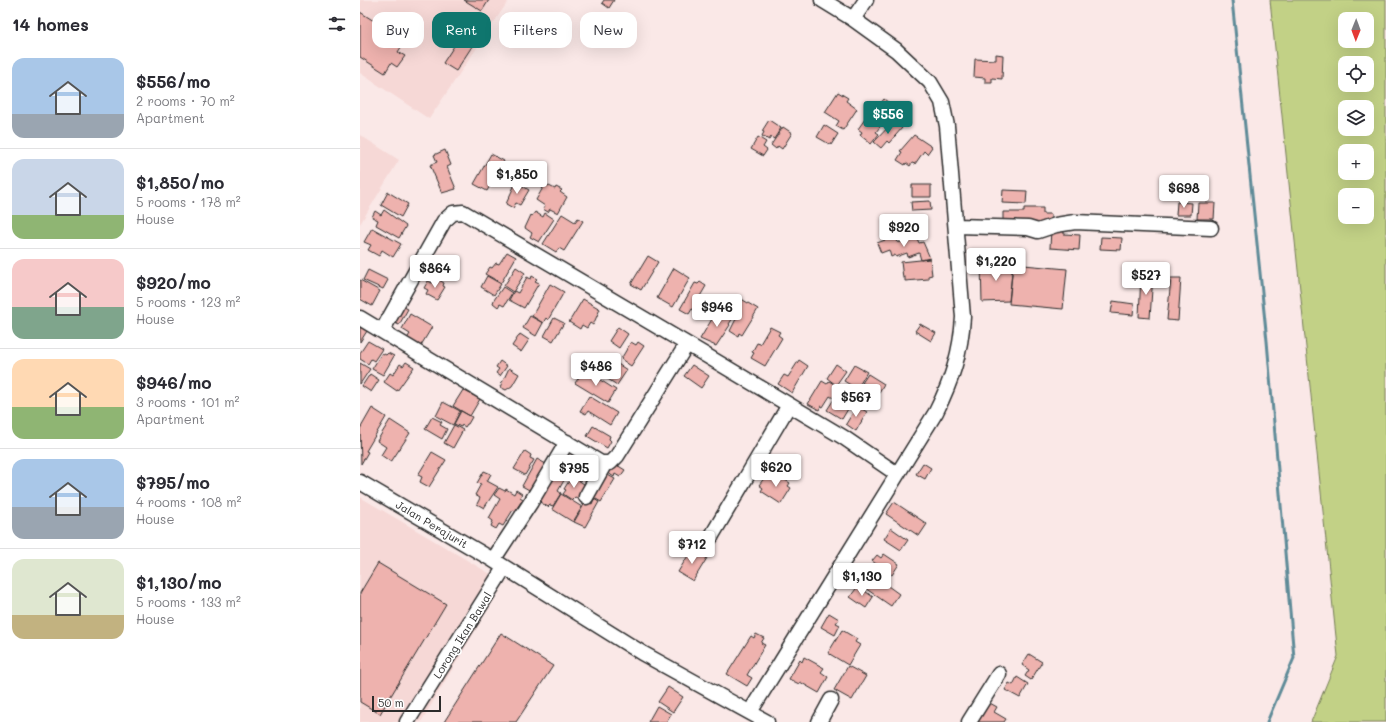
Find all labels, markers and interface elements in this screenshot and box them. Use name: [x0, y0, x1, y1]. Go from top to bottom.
chip: Buy: [372, 12, 424, 48]
chip: Rent: [432, 12, 491, 48]
chip: Filters: [499, 12, 572, 48]
chip: New: [580, 12, 637, 48]
north arrow: [1338, 12, 1374, 48]
map controls: [1338, 12, 1374, 224]
text: 14 homes: [12, 13, 89, 35]
icon: filters: [326, 13, 348, 35]
button: locate: [1338, 56, 1374, 92]
text: $556/mo: [136, 70, 210, 92]
icon: home: [44, 74, 92, 122]
text: 2 rooms · 70 m²: [136, 92, 235, 109]
button: layers: [1338, 100, 1374, 136]
pin: $556: [864, 101, 912, 135]
text: $556: [872, 105, 904, 122]
text: Apartment: [136, 109, 205, 126]
button: +: [1338, 144, 1374, 180]
pin: $1,850: [484, 161, 550, 195]
text: $1,850: [496, 165, 538, 182]
text: $1,850/mo: [136, 171, 224, 193]
icon: home: [44, 175, 92, 223]
pin: $698: [1160, 175, 1208, 209]
text: $698: [1168, 179, 1200, 196]
button: −: [1338, 188, 1374, 224]
text: 5 rooms · 178 m²: [136, 193, 241, 210]
text: House: [136, 210, 174, 227]
pin: $920: [880, 214, 928, 248]
text: $920: [888, 218, 920, 235]
pin: $1,220: [963, 248, 1029, 282]
text: $1,220: [976, 252, 1016, 269]
pin: $864: [411, 255, 459, 289]
text: $864: [419, 259, 451, 276]
pin: $527: [1122, 262, 1170, 296]
text: $527: [1131, 266, 1161, 283]
text: $920/mo: [136, 271, 211, 293]
icon: home: [44, 275, 92, 323]
text: 5 rooms · 123 m²: [136, 293, 240, 310]
pin: $946: [693, 294, 741, 328]
text: $946: [701, 298, 733, 315]
text: House: [136, 310, 174, 327]
pin: $486: [572, 353, 620, 387]
text: $486: [580, 357, 612, 374]
text: $946/mo: [136, 371, 212, 393]
icon: home: [44, 375, 92, 423]
pin: $567: [832, 384, 880, 418]
text: $567: [841, 388, 871, 405]
text: 3 rooms · 101 m²: [136, 393, 239, 410]
text: Apartment: [136, 410, 205, 427]
pin: $620: [752, 454, 800, 488]
pin: $795: [550, 455, 598, 489]
text: $620: [760, 458, 792, 475]
text: $795: [559, 459, 589, 476]
text: $795/mo: [136, 471, 210, 493]
icon: home: [44, 475, 92, 523]
text: 4 rooms · 108 m²: [136, 493, 242, 510]
street label: Jalan Perajurit: [393, 497, 471, 551]
text: House: [136, 510, 174, 527]
pin: $712: [668, 531, 716, 565]
text: $712: [678, 535, 706, 552]
pin: $1,130: [829, 563, 895, 597]
text: $1,130: [842, 567, 882, 584]
text: $1,130/mo: [136, 571, 222, 593]
icon: home: [44, 575, 92, 623]
street label: Lorong Ikan Bawal: [429, 589, 495, 681]
text: 5 rooms · 133 m²: [136, 593, 241, 610]
text: House: [136, 610, 174, 627]
scale bar: [372, 694, 441, 713]
text: 50 m: [378, 695, 404, 710]

